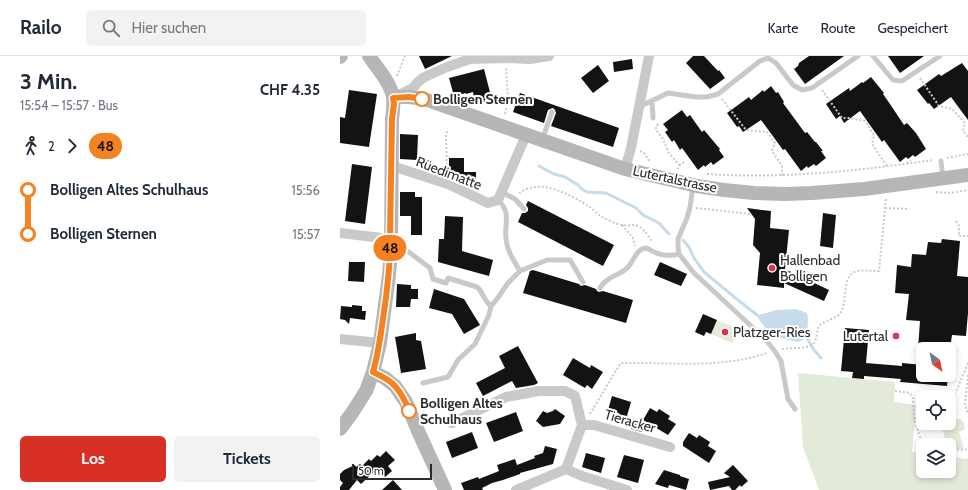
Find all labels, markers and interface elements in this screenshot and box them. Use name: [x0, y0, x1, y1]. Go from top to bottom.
search box: [86, 10, 366, 46]
text: Railo: [20, 16, 62, 39]
icon: search: [100, 17, 122, 39]
text: Hier suchen: [132, 19, 206, 37]
text: Karte: [768, 19, 798, 37]
text: Route: [820, 19, 856, 37]
text: Gespeichert: [878, 19, 948, 37]
text: 3 Min.: [20, 68, 77, 95]
text: CHF 4.35: [260, 81, 320, 99]
place label: Bolligen Sternen: [433, 90, 533, 108]
marker: Bolligen Sternen: [414, 91, 430, 107]
text: 15:54 – 15:57 · Bus: [20, 97, 118, 113]
icon: walk: [20, 135, 42, 157]
icon: forward: [61, 135, 83, 157]
text: 48: [97, 137, 114, 155]
text: 2: [48, 138, 55, 154]
street label: Rüedimatte: [414, 152, 484, 194]
street label: Lutertalstrasse: [631, 161, 719, 197]
text: Bolligen Altes Schulhaus: [50, 181, 208, 199]
text: 15:56: [292, 182, 320, 198]
text: Bolligen Sternen: [50, 225, 157, 243]
text: 15:57: [292, 226, 320, 242]
line badge: 48: [372, 235, 408, 261]
text: 48: [381, 239, 399, 257]
place label: Hallenbad Bolligen: [780, 251, 840, 285]
marker: Hallenbad Bolligen: [767, 263, 777, 273]
place label: Platzger-Ries: [733, 323, 811, 341]
marker: Platzger-Ries: [720, 327, 730, 337]
place label: Lutertal: [843, 327, 889, 345]
marker: Lutertal: [891, 331, 901, 341]
north arrow: [916, 342, 956, 382]
map controls: [916, 342, 956, 478]
button: locate: [916, 390, 956, 430]
place label: Bolligen Altes Schulhaus: [420, 394, 503, 428]
marker: Bolligen Altes Schulhaus: [401, 403, 417, 419]
street label: Tieracker: [602, 405, 658, 437]
button: Los: [20, 436, 166, 482]
button: Tickets: [174, 436, 320, 482]
button: layers: [916, 438, 956, 478]
scale bar: [352, 462, 432, 481]
text: 50 m: [358, 464, 384, 478]

